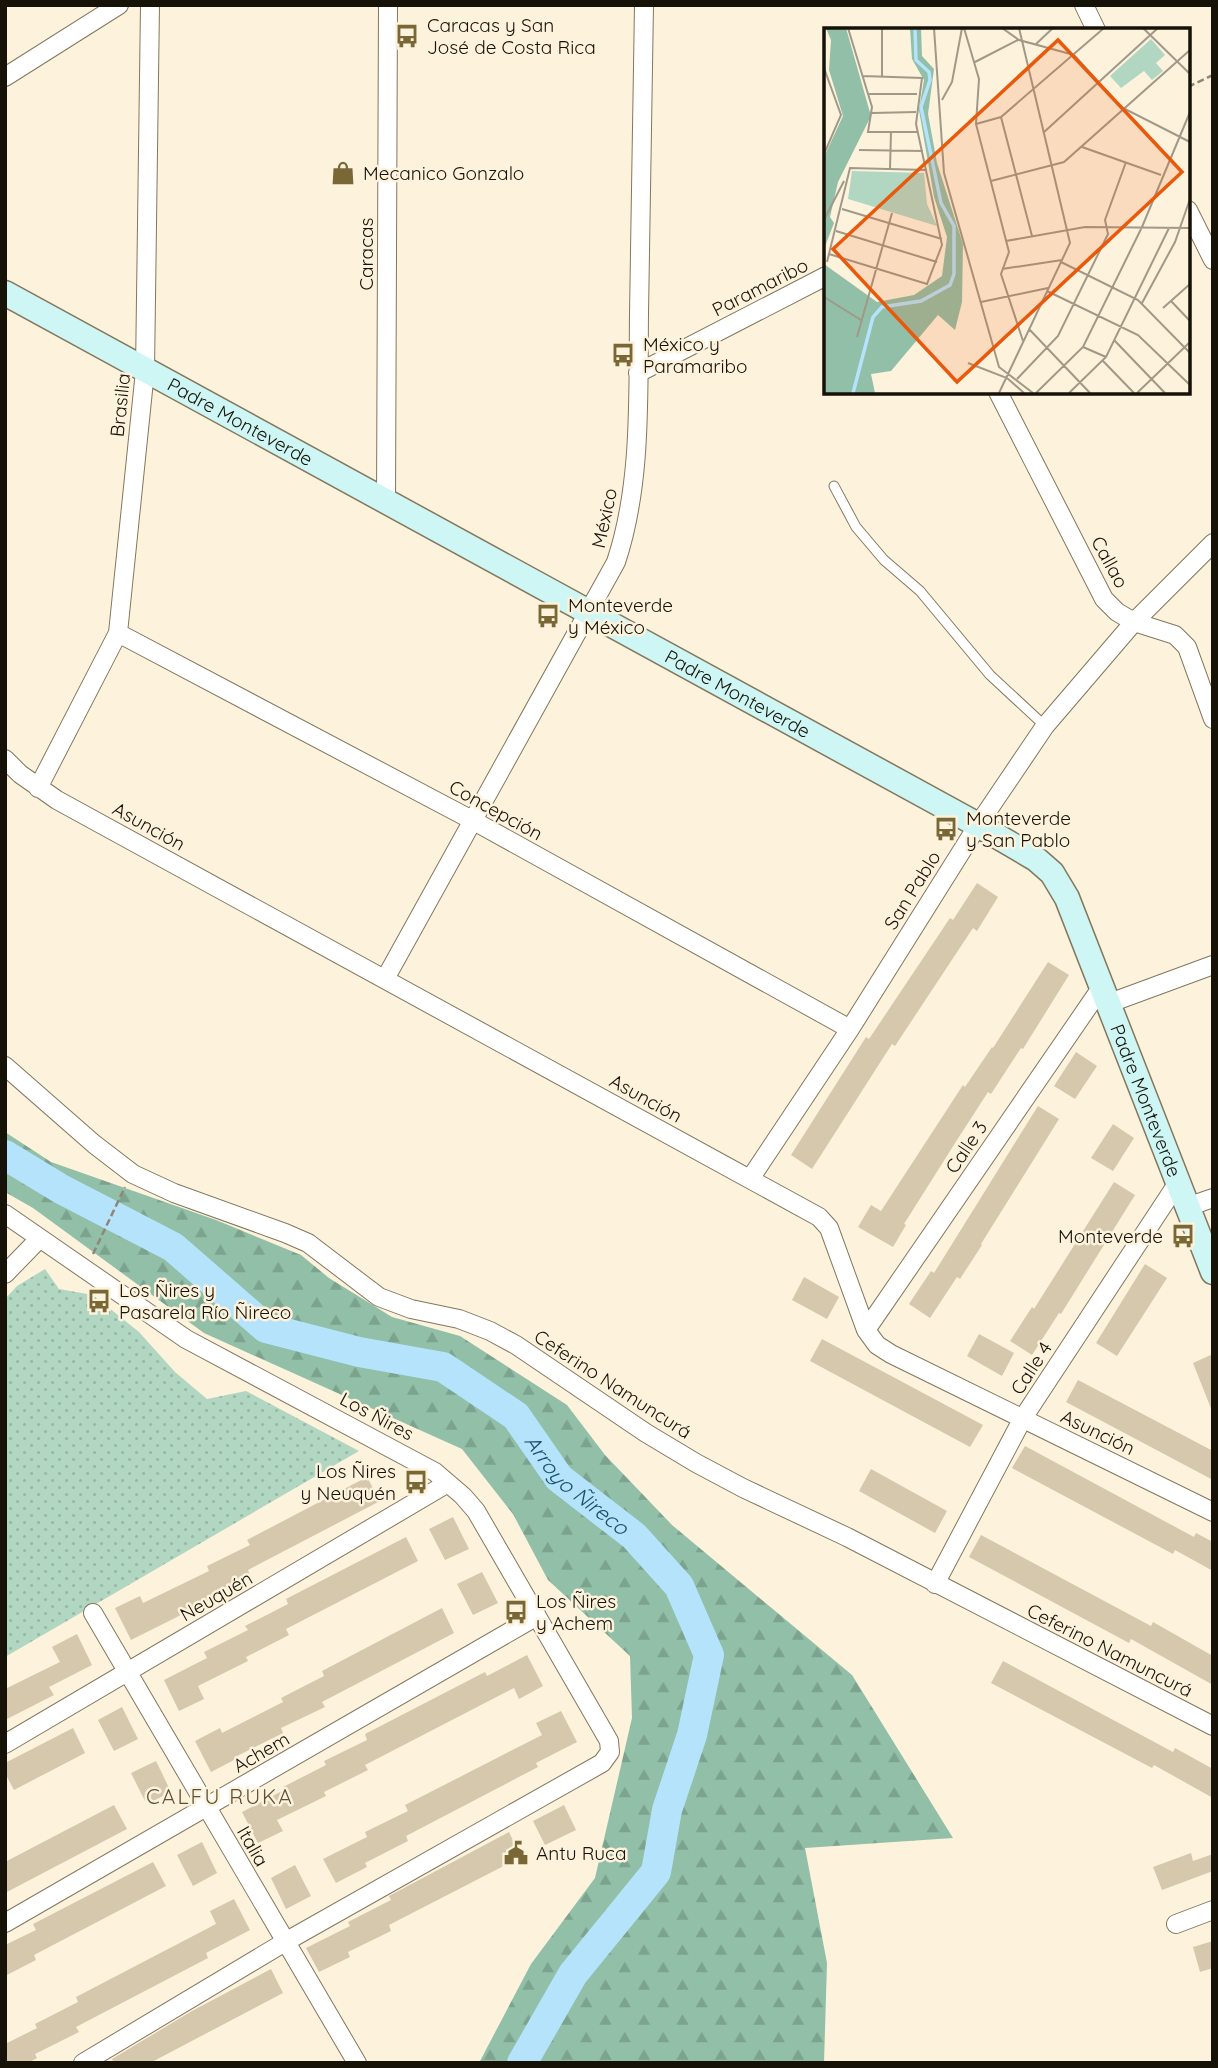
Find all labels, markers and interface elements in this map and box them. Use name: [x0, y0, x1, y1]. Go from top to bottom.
place label: Caracas y San José de Costa Rica: [427, 13, 596, 59]
bus stop icon: Caracas y San José de Costa Rica: [393, 22, 421, 50]
inset map: [824, 28, 1190, 394]
shop icon: Mecanico Gonzalo: [329, 159, 357, 187]
place label: Mecanico Gonzalo: [363, 161, 524, 185]
street label: Caracas: [354, 218, 378, 290]
street label: Paramaribo: [708, 253, 812, 321]
place label: México y Paramaribo: [643, 332, 748, 378]
bus stop icon: México y Paramaribo: [609, 341, 637, 369]
street label: Brasilia: [105, 372, 135, 438]
street label: Padre Monteverde: [163, 372, 317, 471]
street label: México: [586, 486, 622, 550]
street label: Callao: [1086, 532, 1134, 592]
place label: Monteverde y México: [568, 593, 673, 639]
bus stop icon: Monteverde y México: [534, 602, 562, 630]
street label: Padre Monteverde: [661, 644, 815, 743]
street label: Concepción: [445, 774, 547, 846]
street label: Asunción: [108, 796, 190, 856]
place label: Monteverde y San Pablo: [966, 806, 1071, 852]
bus stop icon: Monteverde y San Pablo: [932, 815, 960, 843]
street label: San Pablo: [878, 846, 946, 934]
street label: Padre Monteverde: [1105, 1021, 1187, 1180]
street label: Asunción: [605, 1068, 687, 1128]
street label: Calle 3: [940, 1116, 992, 1178]
bus stop icon: Monteverde: [1169, 1222, 1197, 1250]
place label: Monteverde: [1058, 1224, 1163, 1248]
place label: Los Ñires y Pasarela Río Ñireco: [119, 1278, 291, 1324]
bus stop icon: Los Ñires y Pasarela Río Ñireco: [85, 1287, 113, 1315]
street label: Ceferino Namuncurá: [530, 1324, 696, 1444]
street label: Calle 4: [1005, 1337, 1057, 1399]
street label: Los Ñires: [336, 1387, 418, 1445]
street label: Asunción: [1057, 1404, 1139, 1460]
water label: Arroyo Ñireco: [520, 1429, 635, 1541]
place label: Los Ñires y Neuquén: [301, 1459, 396, 1505]
bus stop icon: Los Ñires y Neuquén: [402, 1468, 430, 1496]
street label: Neuquén: [176, 1566, 256, 1626]
place label: Los Ñires y Achem: [536, 1589, 616, 1635]
bus stop icon: Los Ñires y Achem: [502, 1598, 530, 1626]
street label: Ceferino Namuncurá: [1023, 1598, 1197, 1702]
street label: Achem: [229, 1726, 293, 1778]
district label: CALFU RUKA: [146, 1783, 294, 1809]
street label: Italia: [232, 1822, 274, 1870]
public building icon: Antu Ruca: [502, 1839, 530, 1867]
place label: Antu Ruca: [536, 1841, 626, 1865]

